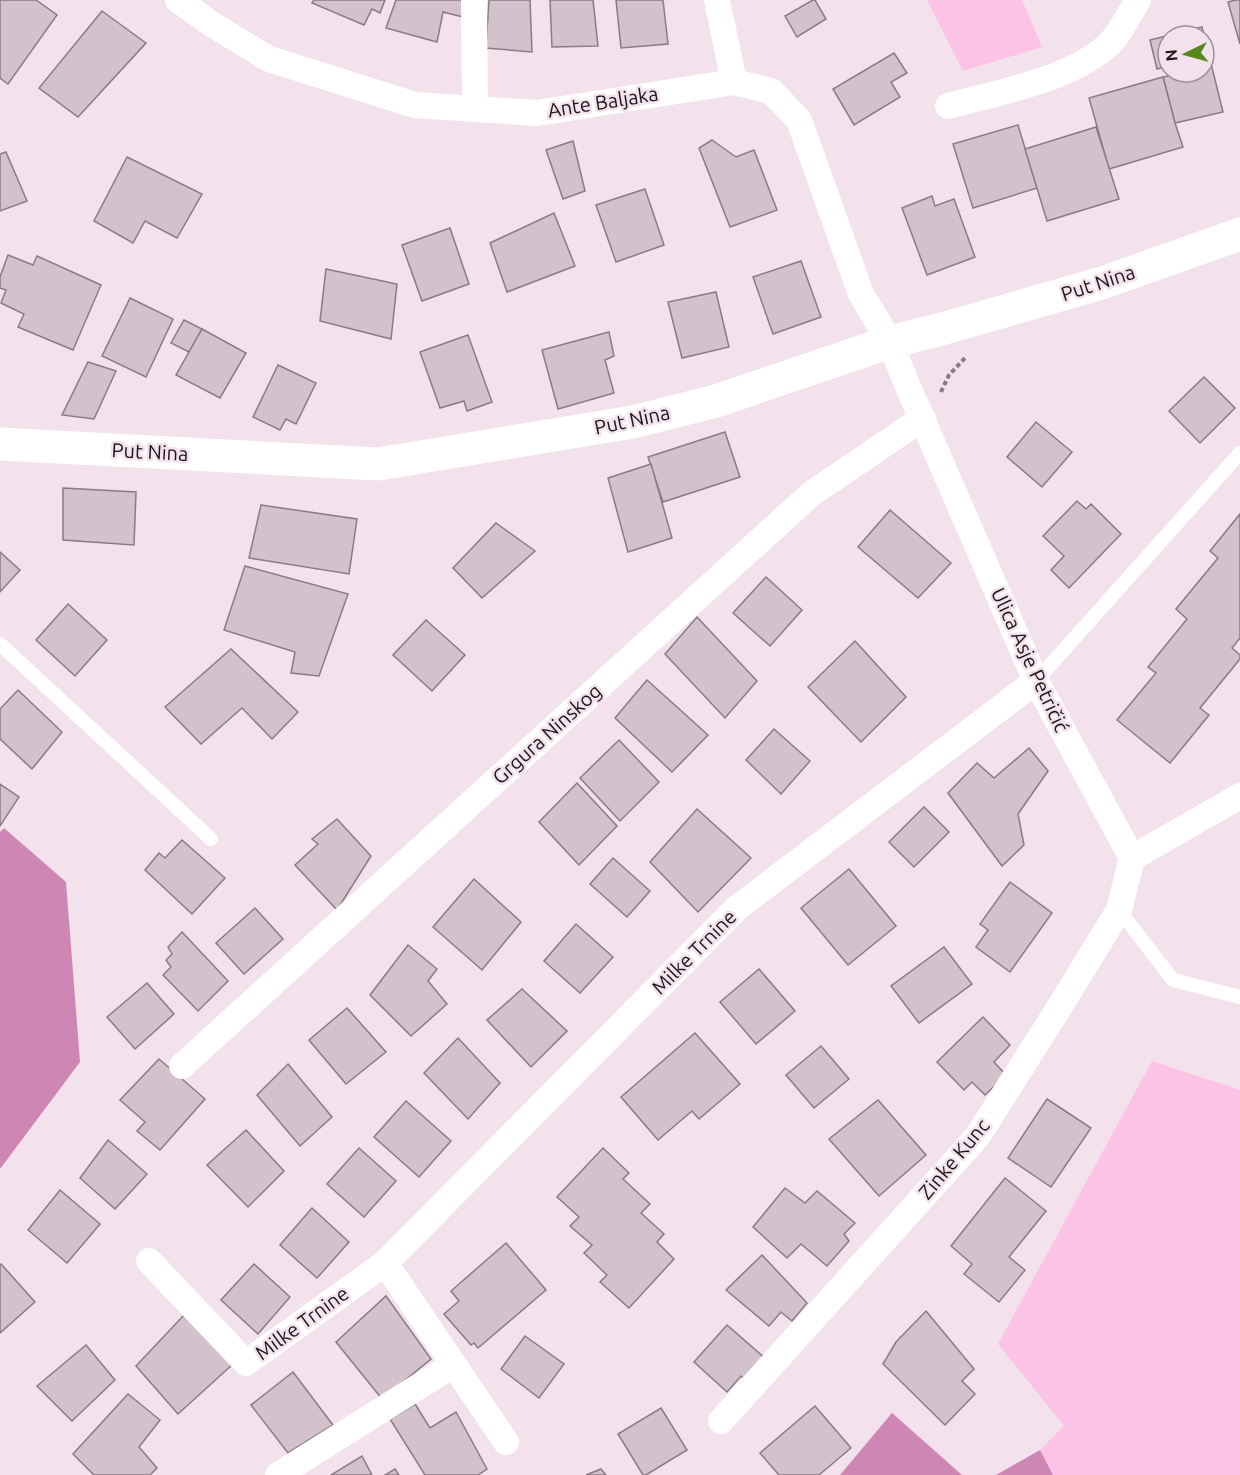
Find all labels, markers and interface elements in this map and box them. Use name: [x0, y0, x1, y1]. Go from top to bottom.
north arrow: [1156, 24, 1216, 84]
text: N: [1162, 49, 1181, 62]
street label: Ante Baljaka: [546, 81, 660, 122]
street label: Put Nina: [1058, 260, 1138, 305]
street label: Put Nina: [592, 400, 672, 439]
street label: Put Nina: [111, 438, 189, 465]
street label: Ulica Asje Petričić: [987, 584, 1074, 736]
street label: Grgura Ninskog: [488, 679, 606, 788]
street label: Milke Trnine: [647, 905, 741, 999]
street label: Zinke Kunc: [913, 1114, 994, 1203]
street label: Milke Trnine: [251, 1281, 353, 1364]

